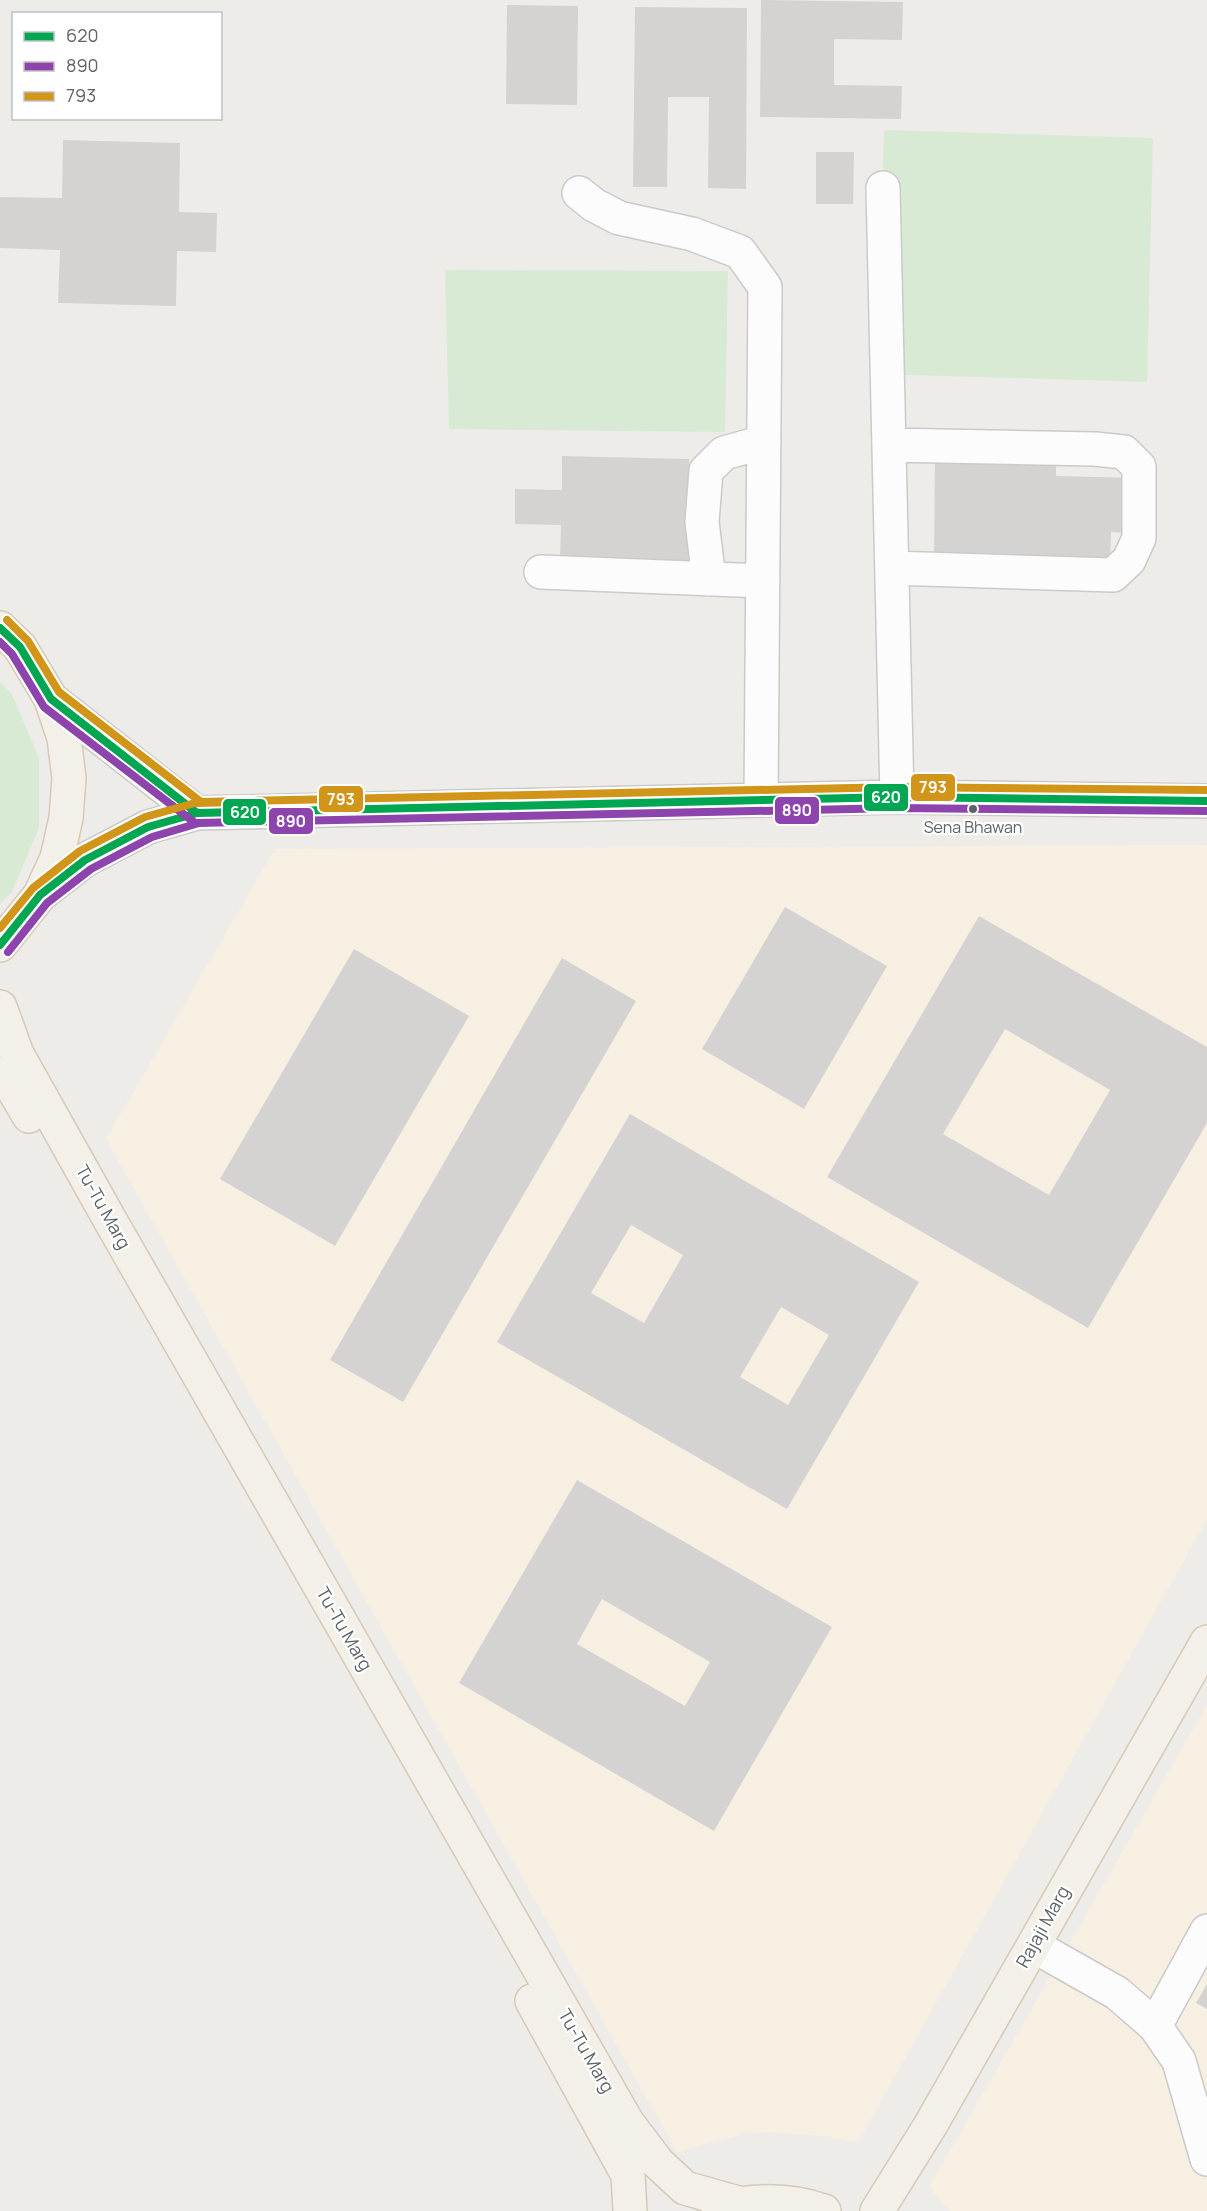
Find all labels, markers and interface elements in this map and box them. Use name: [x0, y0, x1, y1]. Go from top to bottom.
legend: [12, 12, 222, 120]
text: 620: [66, 23, 98, 47]
text: 890: [66, 53, 99, 77]
text: 793: [66, 83, 96, 107]
line badge: 793: [910, 773, 956, 802]
text: 793: [919, 776, 947, 798]
line badge: 620: [863, 783, 909, 812]
line badge: 793: [318, 785, 364, 813]
text: 620: [871, 786, 901, 808]
text: 793: [327, 788, 355, 810]
line badge: 890: [774, 796, 820, 825]
line badge: 620: [222, 798, 267, 826]
text: 890: [782, 799, 812, 821]
text: 620: [230, 801, 260, 823]
marker: Sena Bhawan: [967, 803, 979, 815]
line badge: 890: [268, 807, 314, 835]
text: 890: [276, 810, 306, 832]
place label: Sena Bhawan: [924, 816, 1022, 838]
street label: Tu-Tu Marg: [71, 1160, 137, 1253]
street label: Tu-Tu Marg: [311, 1582, 378, 1675]
street label: Rajaji Marg: [1010, 1881, 1074, 1972]
street label: Tu-Tu Marg: [553, 2004, 620, 2097]

